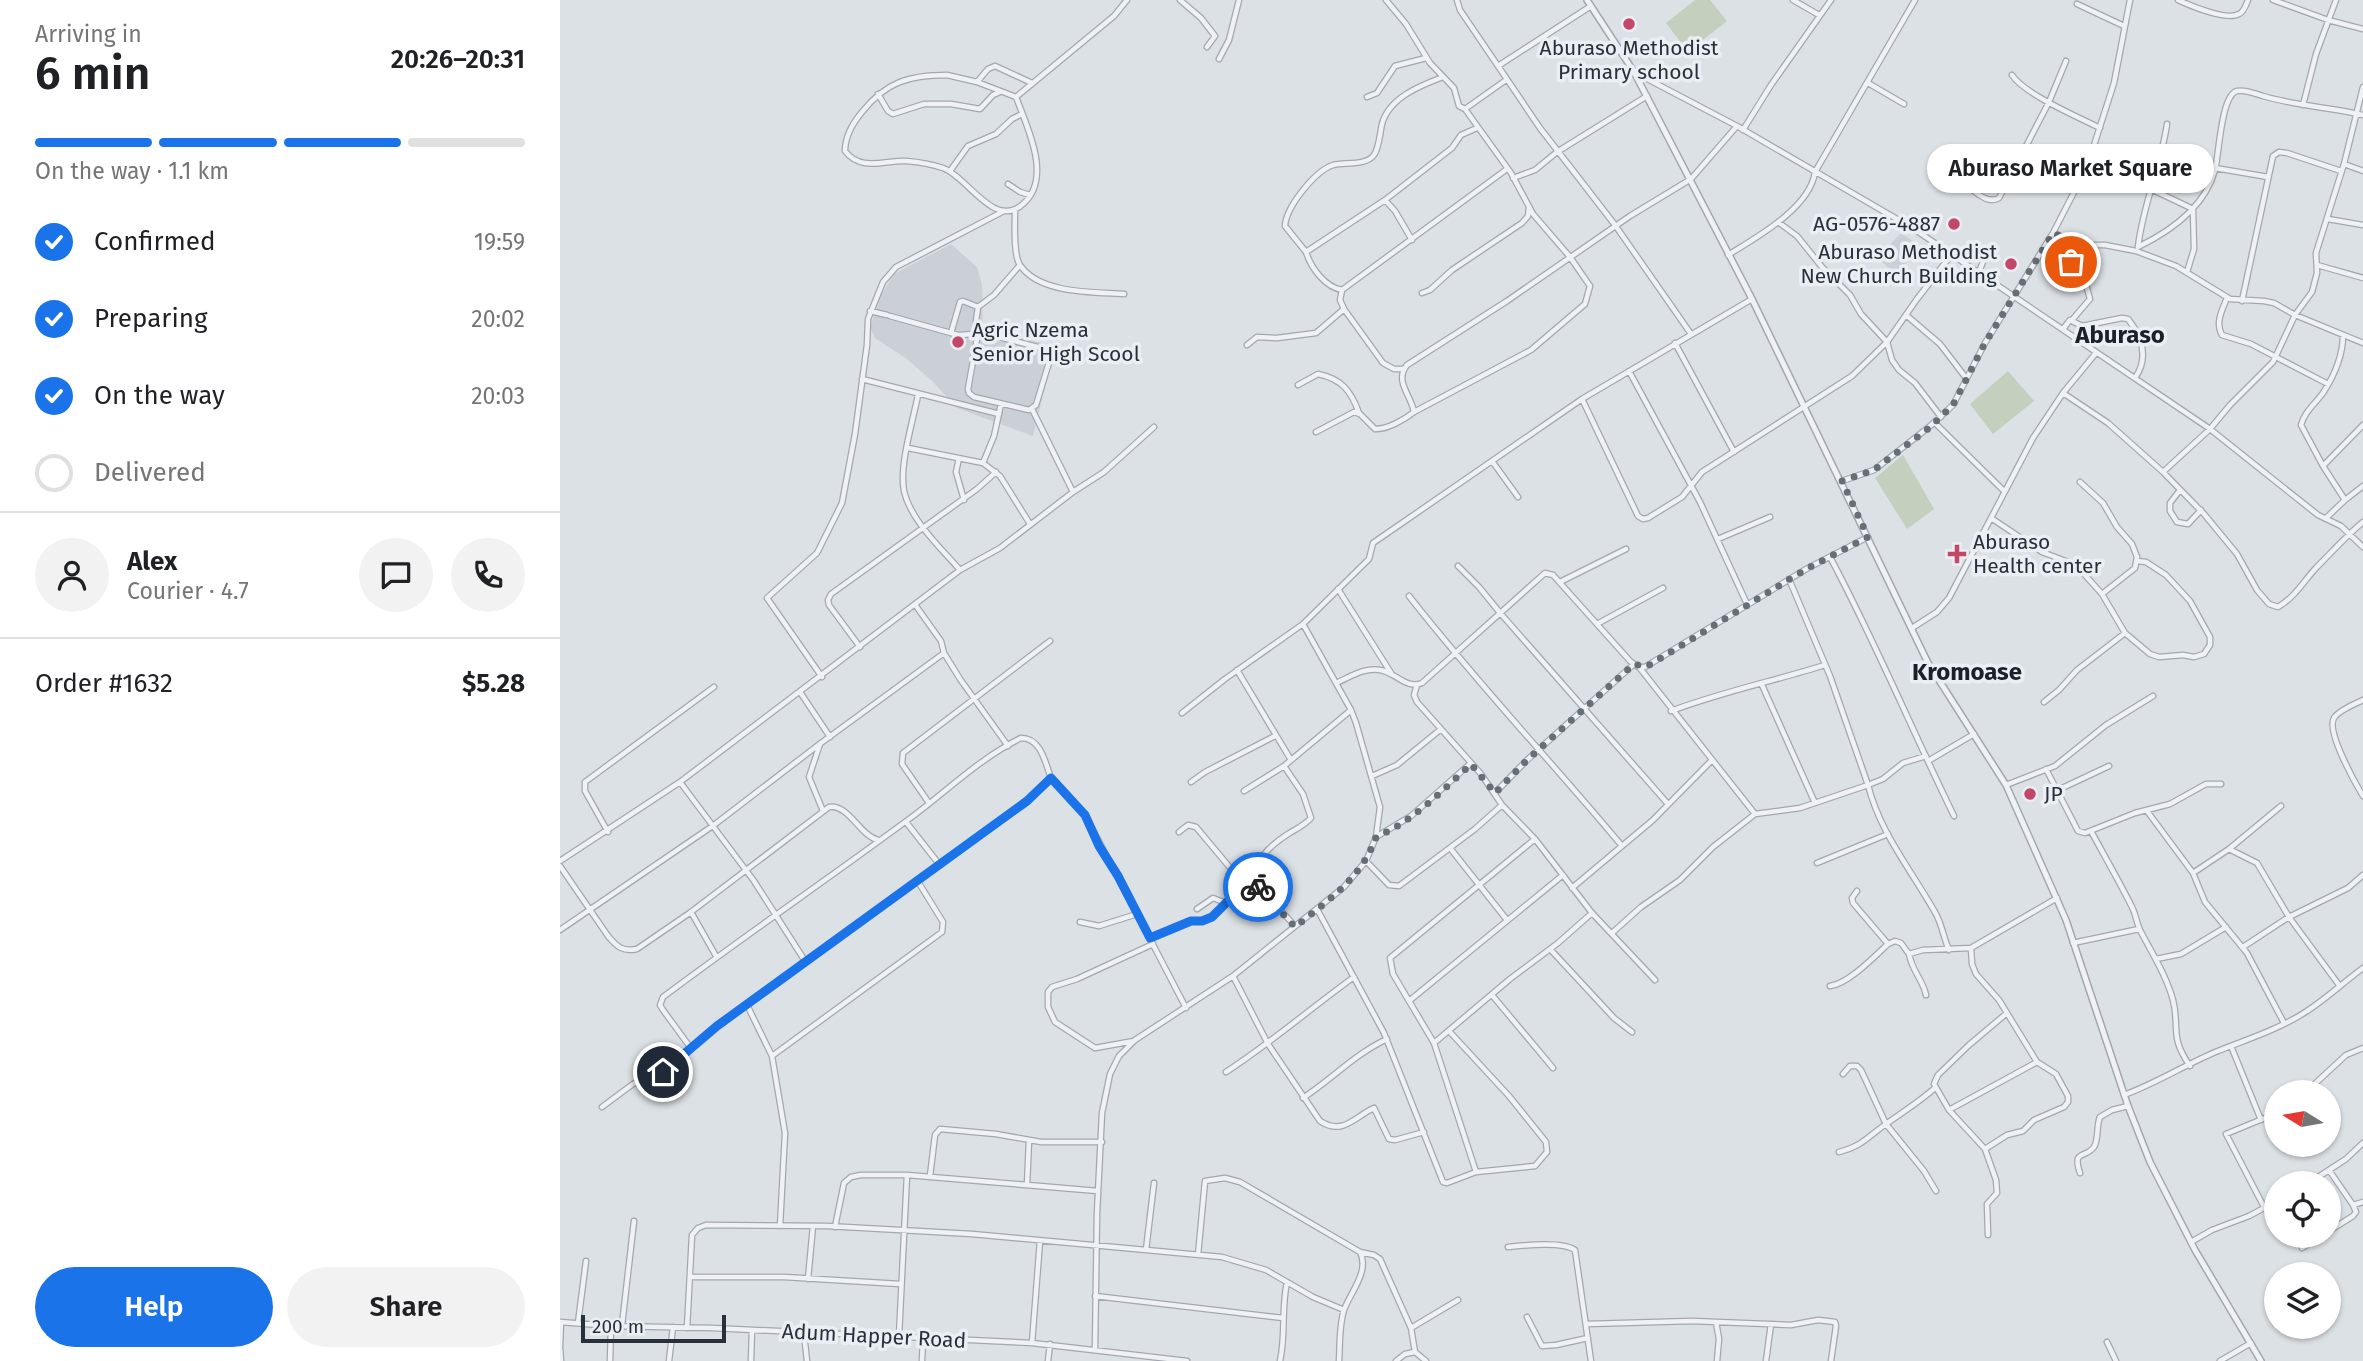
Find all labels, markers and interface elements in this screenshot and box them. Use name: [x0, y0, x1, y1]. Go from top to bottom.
marker: Aburaso Methodist Primary school: [1621, 16, 1637, 32]
text: Arriving in: [35, 20, 142, 48]
place label: Aburaso Methodist Primary school: [1540, 35, 1719, 85]
text: 20:26–20:31: [391, 44, 525, 75]
text: 6 min: [35, 46, 150, 101]
callout: Aburaso Market Square: [1928, 143, 2214, 192]
text: Aburaso Market Square: [1949, 154, 2192, 182]
text: On the way · 1.1 km: [35, 157, 229, 185]
place label: AG-0576-4887: [1813, 211, 1940, 237]
marker: AG-0576-4887: [1946, 216, 1962, 232]
icon: check: [35, 223, 73, 261]
text: Confirmed: [94, 226, 215, 257]
text: 19:59: [474, 228, 525, 256]
pin: [2041, 232, 2101, 292]
place label: Aburaso Methodist New Church Building: [1800, 239, 1997, 289]
icon: bag: [2052, 243, 2090, 281]
marker: Aburaso Methodist New Church Building: [2003, 256, 2019, 272]
icon: check: [35, 300, 73, 338]
text: Preparing: [94, 303, 207, 334]
text: 20:02: [471, 305, 525, 333]
place label: Agric Nzema Senior High Scool: [972, 317, 1140, 367]
district label: Aburaso: [2074, 321, 2165, 349]
marker: Agric Nzema Senior High Scool: [950, 334, 966, 350]
icon: check: [35, 377, 73, 415]
text: On the way: [94, 380, 225, 411]
text: 20:03: [471, 382, 525, 410]
text: Delivered: [94, 457, 206, 488]
place label: Aburaso Health center: [1973, 529, 2102, 579]
button: person: [35, 538, 109, 612]
button: chat: [359, 538, 433, 612]
button: phone: [451, 538, 525, 612]
marker: Aburaso Health center: [1947, 544, 1967, 564]
text: Alex: [127, 546, 177, 577]
text: Courier · 4.7: [127, 577, 249, 605]
district label: Kromoase: [1912, 658, 2022, 686]
text: Order #1632: [35, 668, 173, 699]
text: $5.28: [462, 668, 525, 699]
place label: JP: [2044, 781, 2063, 807]
marker: JP: [2022, 786, 2038, 802]
courier: [1223, 852, 1293, 922]
icon: bike: [1239, 868, 1277, 906]
pin: [633, 1042, 693, 1102]
icon: home: [644, 1053, 682, 1091]
north arrow: [2264, 1080, 2342, 1157]
map controls: [2264, 1080, 2341, 1339]
button: locate: [2264, 1171, 2341, 1248]
button: layers: [2264, 1262, 2341, 1339]
button: Help: [35, 1267, 273, 1347]
button: Share: [287, 1267, 525, 1347]
scale bar: [581, 1312, 726, 1344]
text: 200 m: [592, 1315, 644, 1338]
street label: Adum Happer Road: [781, 1318, 967, 1354]

